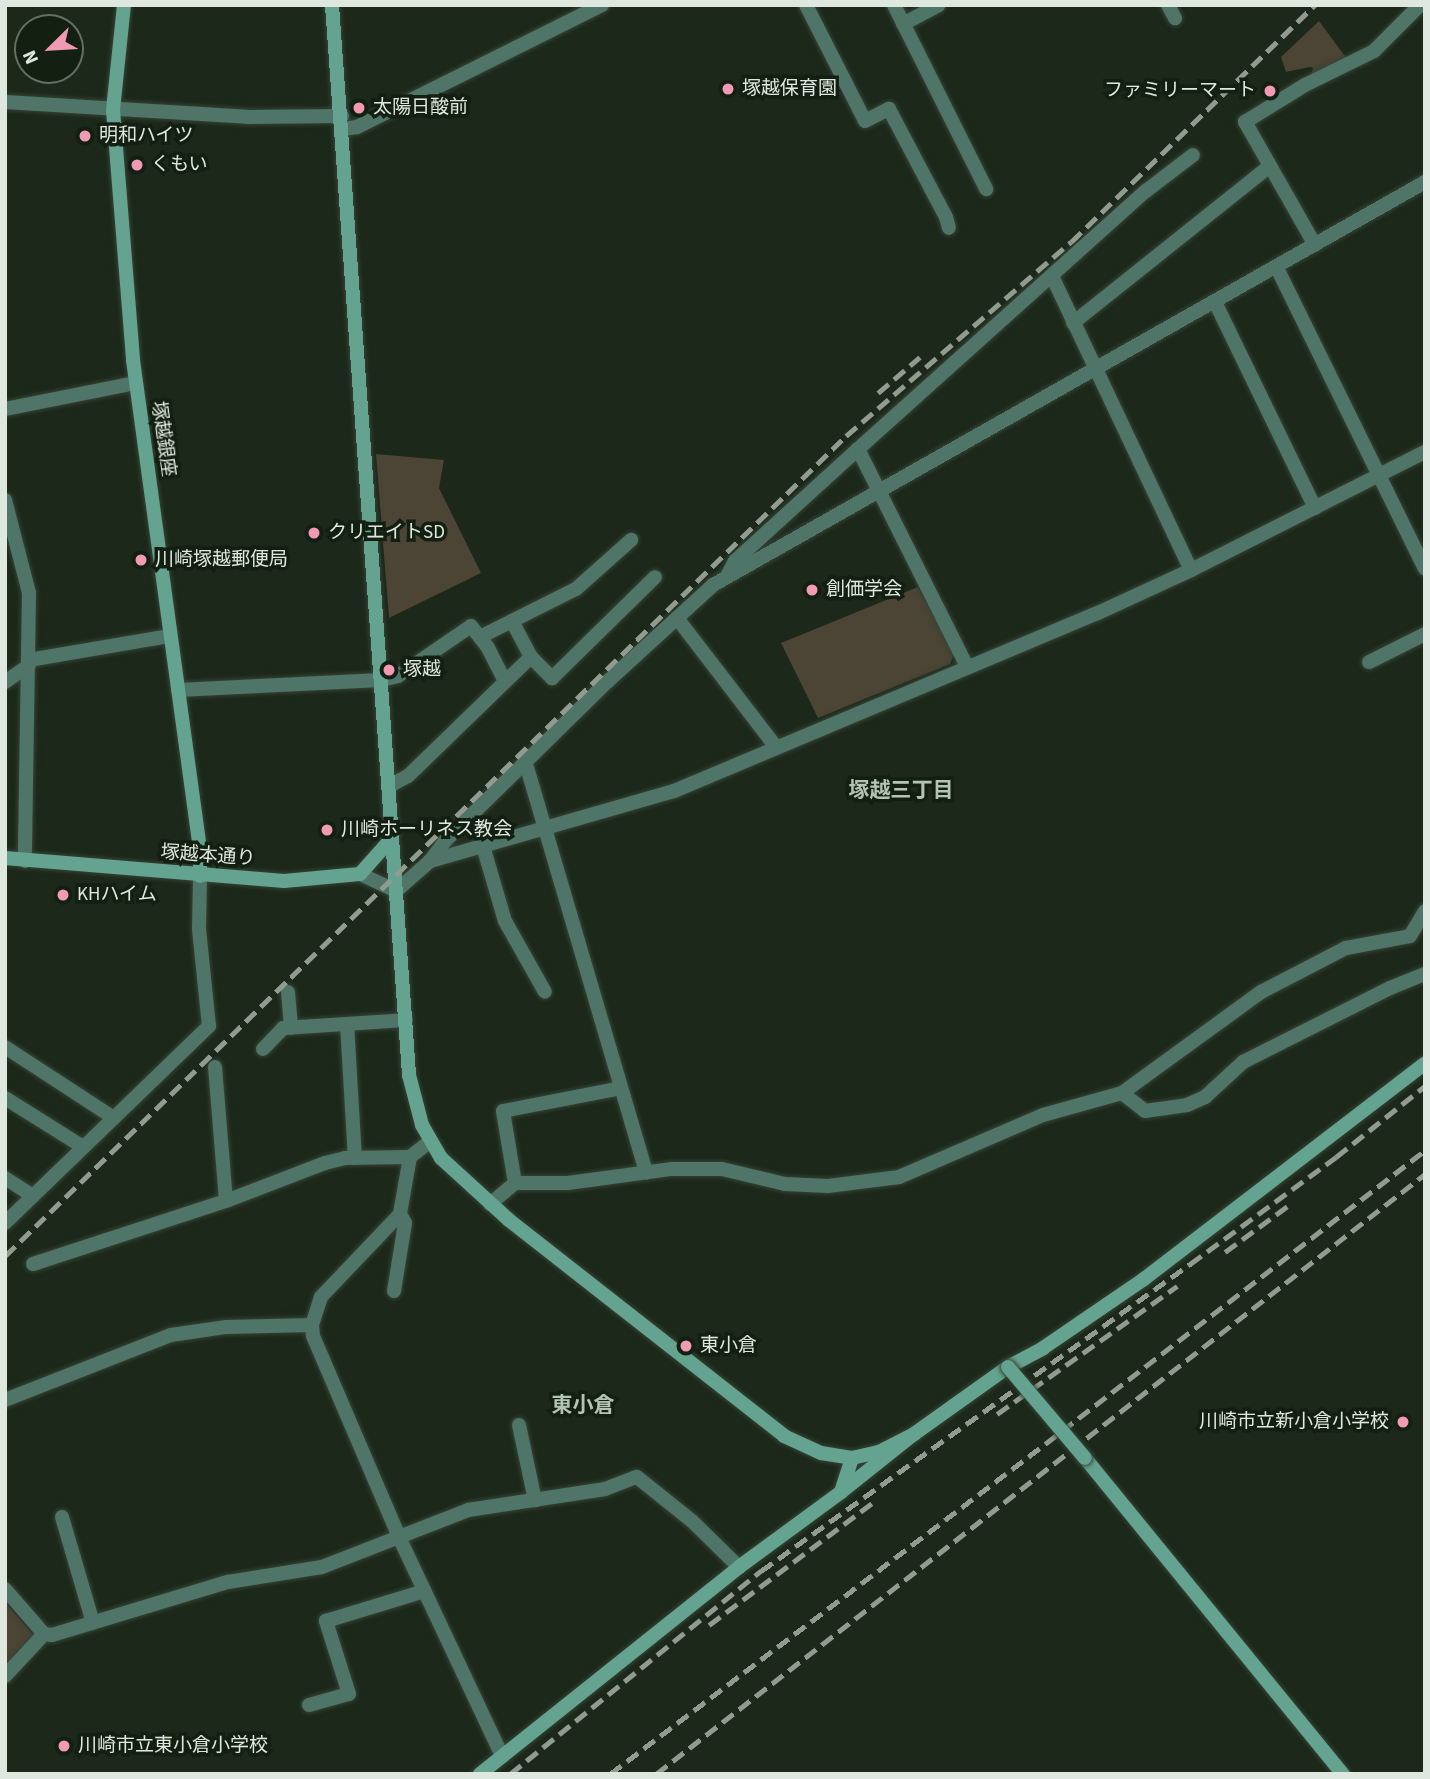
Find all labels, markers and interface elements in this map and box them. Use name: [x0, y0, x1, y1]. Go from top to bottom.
north arrow: [14, 14, 84, 84]
text: N: [16, 46, 46, 68]
place label: 塚越保育園: [742, 78, 837, 100]
place label: ファミリーマート: [1104, 80, 1256, 102]
marker: 塚越保育園: [720, 81, 736, 97]
marker: ファミリーマート: [1262, 83, 1278, 99]
place label: 太陽日酸前: [373, 97, 468, 119]
marker: 太陽日酸前: [351, 100, 367, 116]
place label: 明和ハイツ: [99, 125, 194, 147]
marker: 明和ハイツ: [77, 128, 93, 144]
place label: くもい: [151, 154, 208, 176]
marker: くもい: [129, 157, 145, 173]
street label: 塚越銀座: [146, 400, 180, 478]
place label: クリエイトSD: [328, 522, 445, 544]
marker: クリエイトSD: [306, 525, 322, 541]
place label: 川崎塚越郵便局: [155, 549, 288, 571]
marker: 川崎塚越郵便局: [133, 552, 149, 568]
place label: 創価学会: [826, 579, 902, 601]
marker: 創価学会: [804, 582, 820, 598]
place label: 塚越: [403, 659, 441, 681]
marker: 塚越: [381, 662, 397, 678]
district label: 塚越三丁目: [849, 777, 953, 803]
place label: 川崎ホーリネス教会: [341, 819, 512, 841]
marker: 川崎ホーリネス教会: [319, 822, 335, 838]
street label: 塚越本通り: [160, 841, 256, 871]
place label: KHハイム: [77, 884, 157, 906]
marker: KHハイム: [55, 887, 71, 903]
place label: 東小倉: [700, 1335, 757, 1357]
marker: 東小倉: [678, 1338, 694, 1354]
district label: 東小倉: [552, 1392, 614, 1418]
place label: 川崎市立新小倉小学校: [1199, 1411, 1389, 1433]
marker: 川崎市立新小倉小学校: [1395, 1414, 1411, 1430]
place label: 川崎市立東小倉小学校: [78, 1735, 268, 1757]
marker: 川崎市立東小倉小学校: [56, 1738, 72, 1754]

